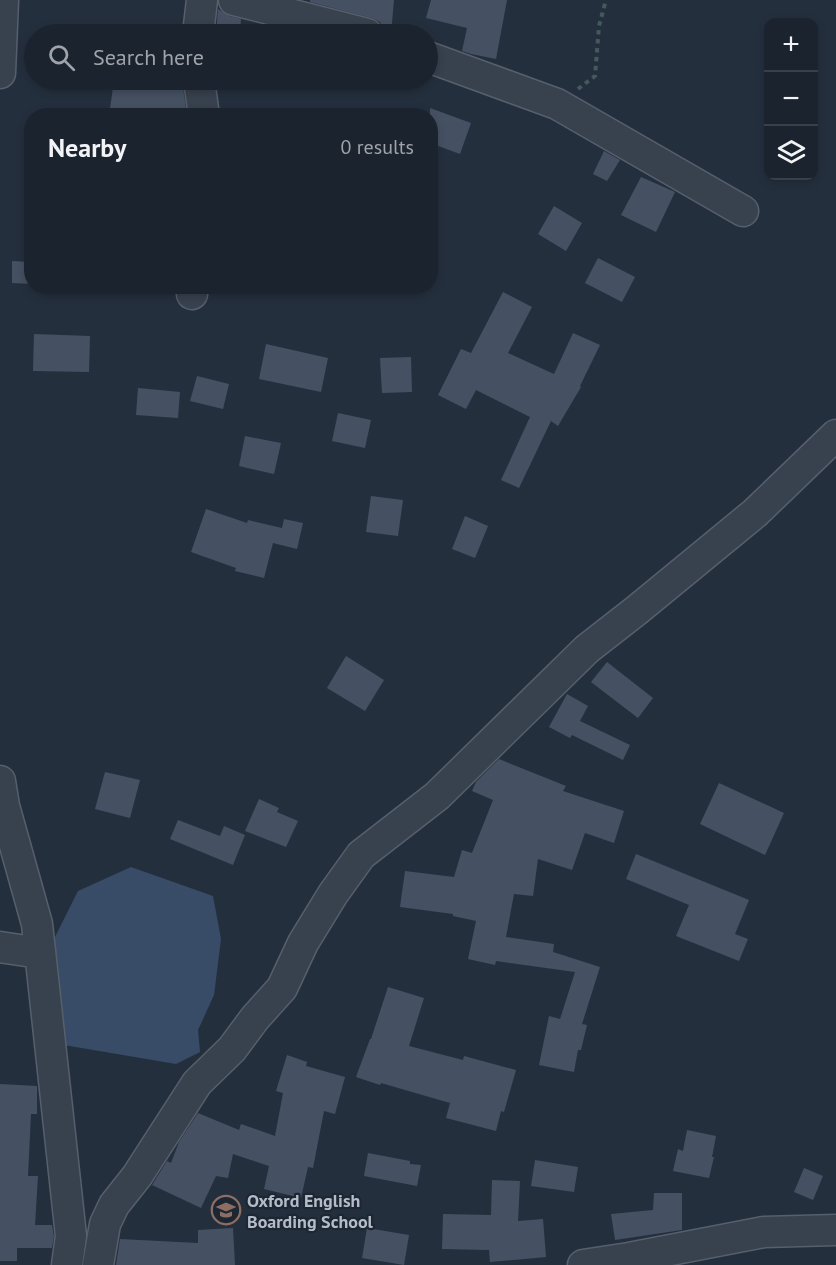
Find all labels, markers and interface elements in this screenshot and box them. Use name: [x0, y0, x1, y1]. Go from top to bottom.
map controls: [764, 18, 818, 180]
button: +: [764, 18, 818, 72]
search box: [24, 24, 438, 90]
icon: search: [45, 41, 78, 74]
text: Search here: [93, 43, 204, 71]
button: −: [764, 72, 818, 126]
button: layers: [764, 126, 818, 180]
text: Nearby: [48, 131, 126, 164]
text: 0 results: [341, 134, 414, 160]
place label: Oxford English Boarding School: [247, 1189, 374, 1233]
school or university icon: Oxford English Boarding School: [210, 1194, 242, 1226]

